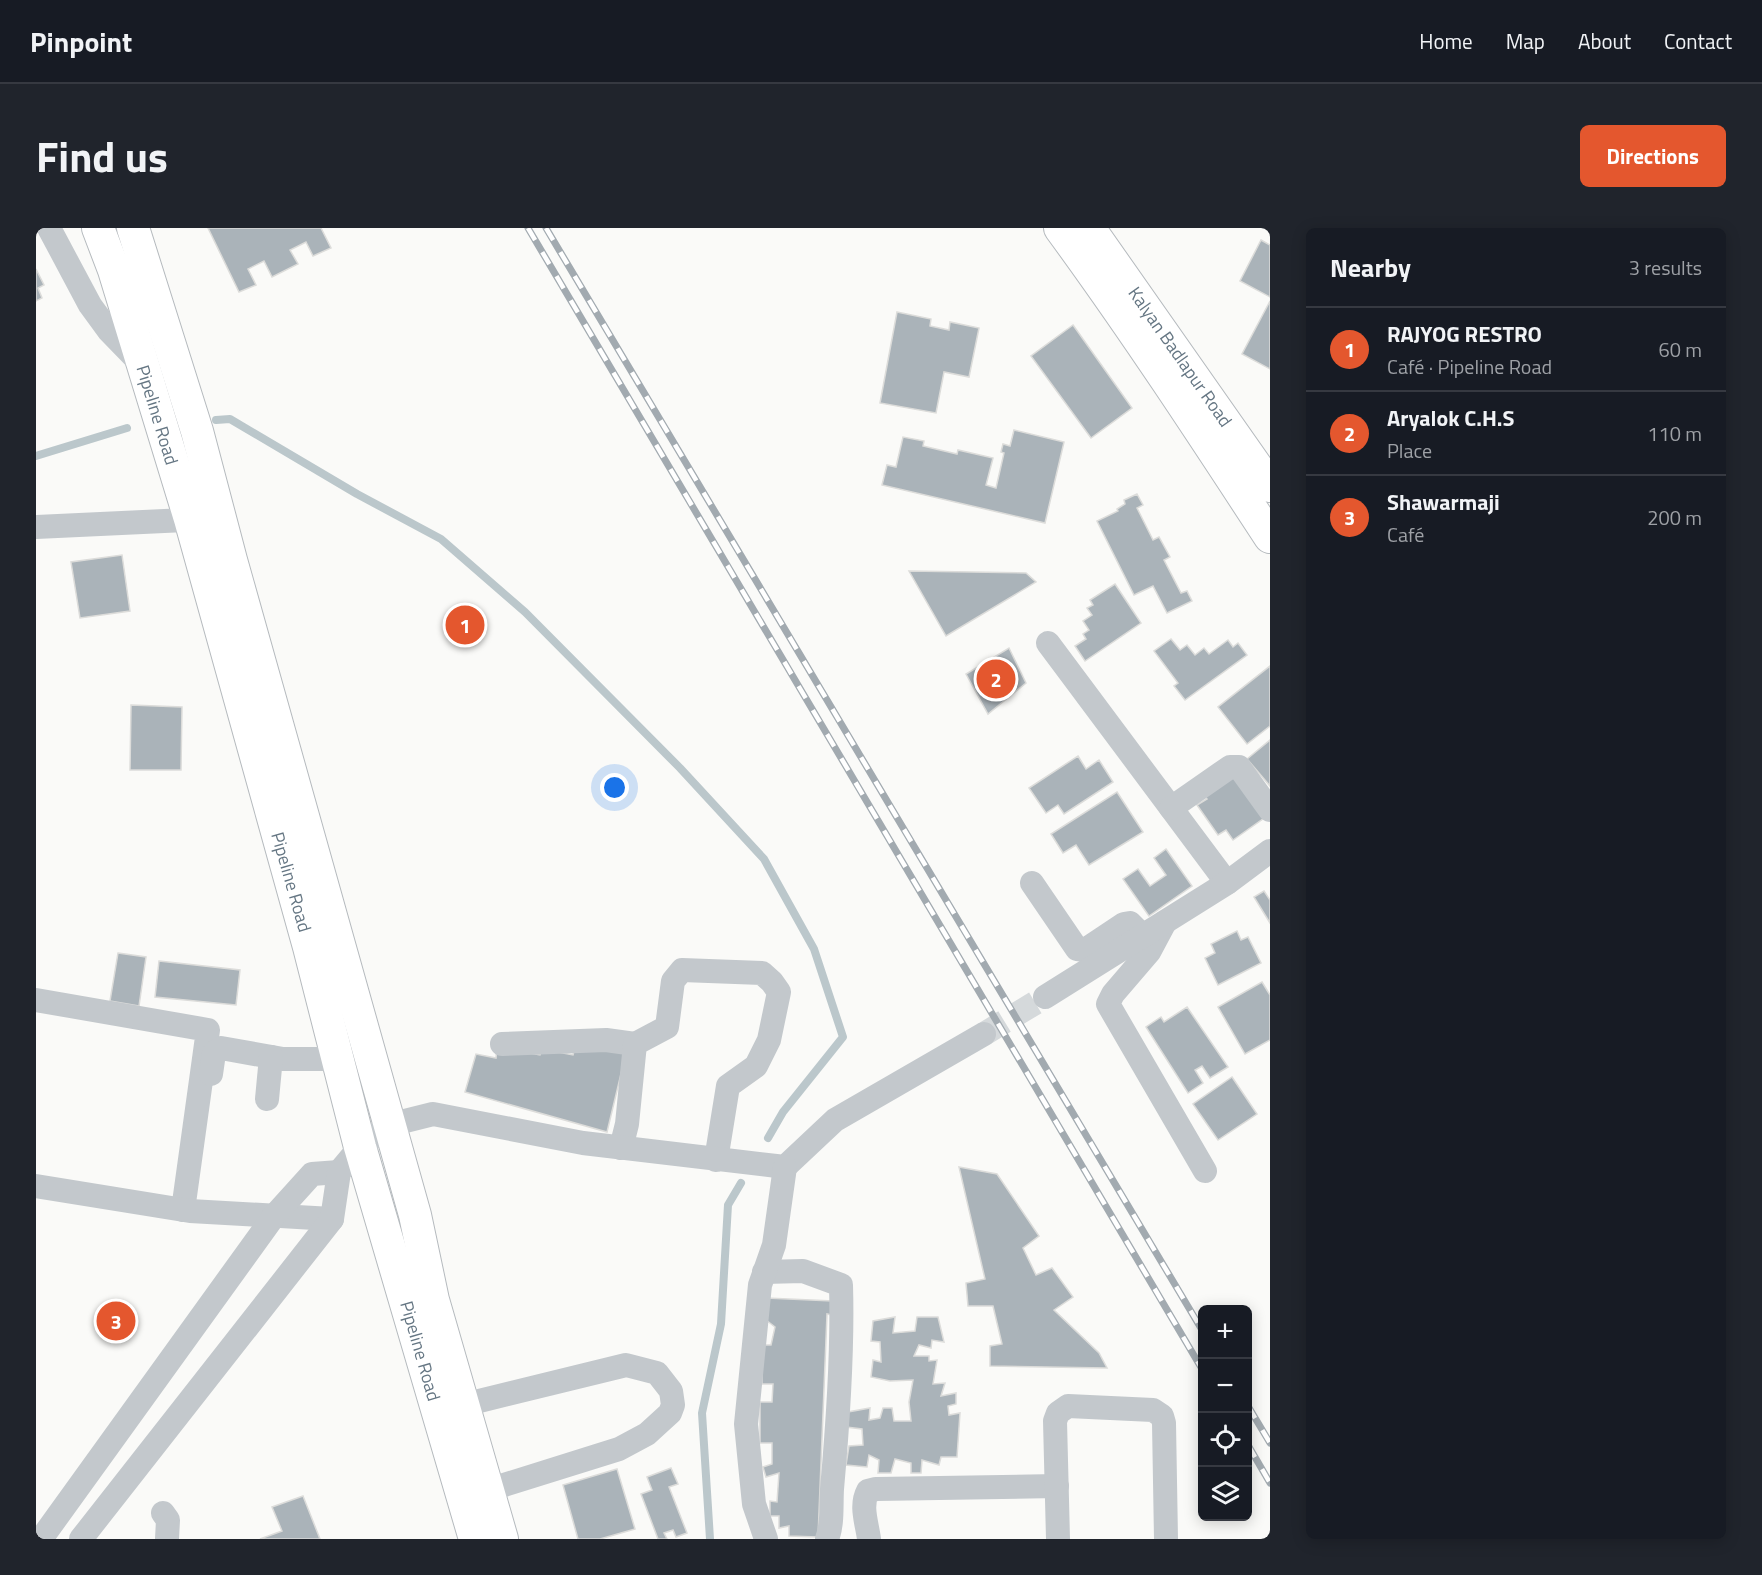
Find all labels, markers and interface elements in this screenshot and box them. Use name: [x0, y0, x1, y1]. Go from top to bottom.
text: Pinpoint: [30, 20, 132, 63]
text: Home: [1419, 25, 1473, 57]
text: Map: [1506, 25, 1545, 57]
text: About: [1578, 25, 1631, 57]
text: Contact: [1664, 25, 1732, 57]
text: Find us: [36, 124, 168, 188]
button: Directions: [1580, 125, 1726, 187]
text: Nearby: [1330, 248, 1411, 287]
text: 3 results: [1629, 252, 1702, 283]
street label: Kalyan Badlapur Road: [1122, 281, 1239, 432]
text: RAJYOG RESTRO: [1387, 317, 1542, 351]
text: 1: [1344, 334, 1355, 365]
text: 60 m: [1658, 334, 1702, 365]
text: Café · Pipeline Road: [1387, 351, 1552, 382]
street label: Pipeline Road: [130, 362, 185, 468]
text: Aryalok C.H.S: [1387, 401, 1514, 435]
text: 2: [1344, 418, 1355, 449]
text: 110 m: [1647, 418, 1702, 449]
text: Place: [1387, 435, 1432, 466]
text: Shawarmaji: [1387, 485, 1500, 519]
text: 3: [1344, 502, 1355, 533]
text: 200 m: [1647, 502, 1702, 533]
text: Café: [1387, 519, 1424, 550]
pin: 1: [446, 602, 484, 648]
pin: 2: [976, 656, 1016, 702]
your location: [600, 773, 629, 802]
street label: Pipeline Road: [264, 829, 319, 935]
pin: 3: [96, 1298, 136, 1344]
street label: Pipeline Road: [393, 1298, 448, 1404]
map controls: [1198, 1305, 1252, 1521]
button: +: [1198, 1305, 1252, 1359]
button: −: [1198, 1359, 1252, 1413]
button: locate: [1198, 1413, 1252, 1467]
button: layers: [1198, 1467, 1252, 1521]

